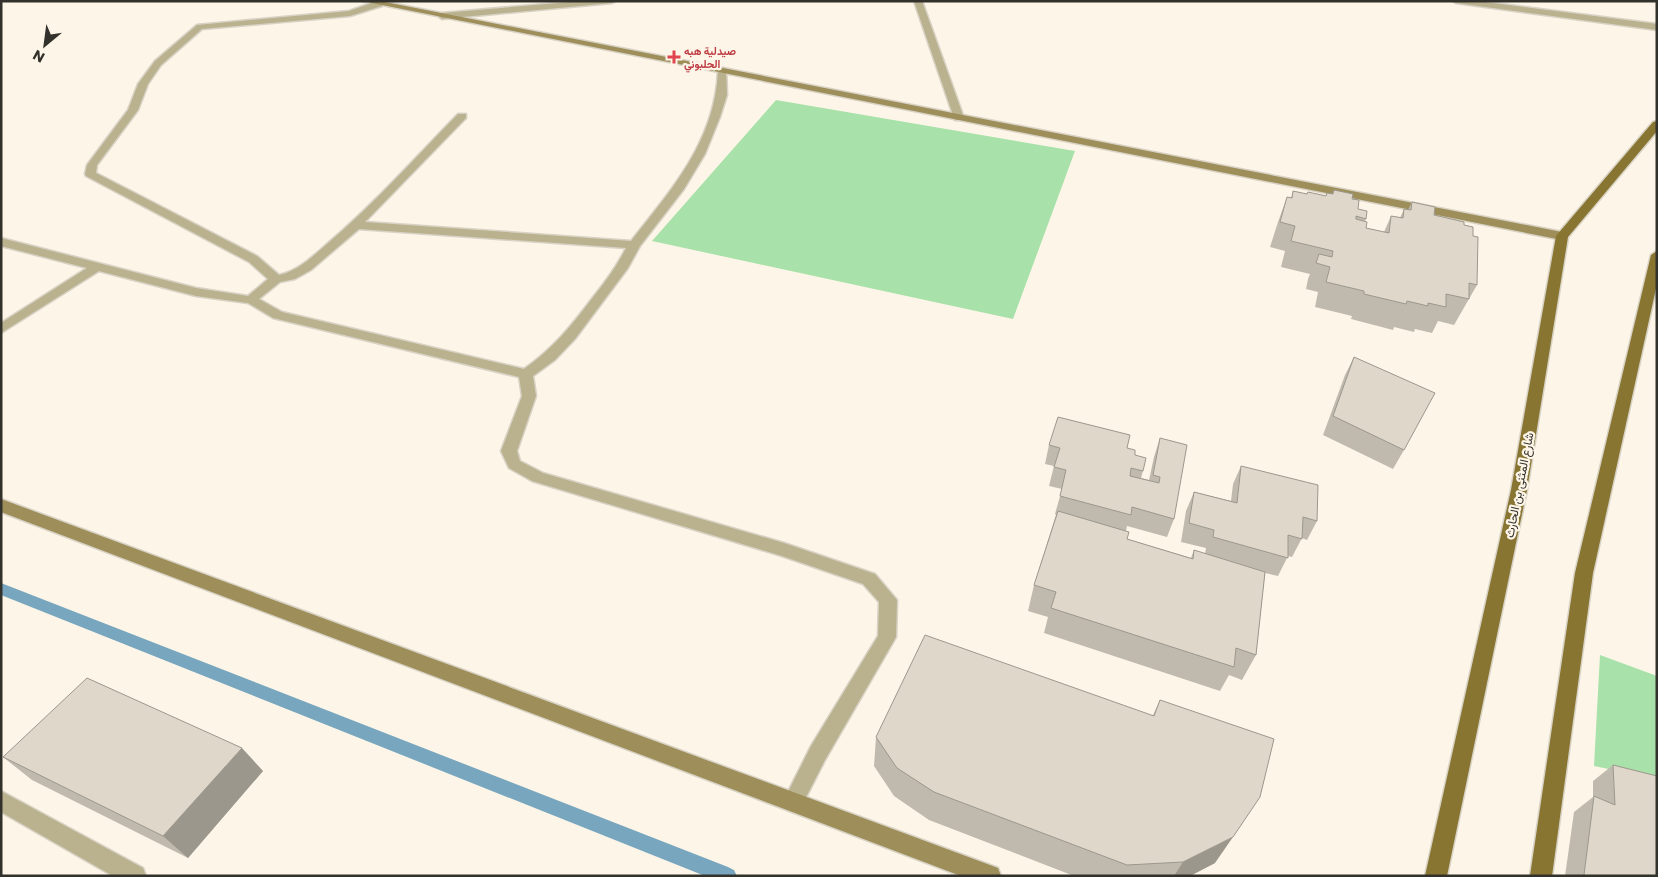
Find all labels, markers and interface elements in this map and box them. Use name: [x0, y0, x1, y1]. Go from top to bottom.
north arrow: [20, 20, 70, 70]
place label: صيدلية هبه الحلبوني: [684, 43, 736, 73]
text: N: [29, 45, 48, 68]
marker: صيدلية هبه الحلبوني: [668, 51, 680, 63]
street label: شارع المثنى بن الحارث: [1500, 431, 1539, 539]

